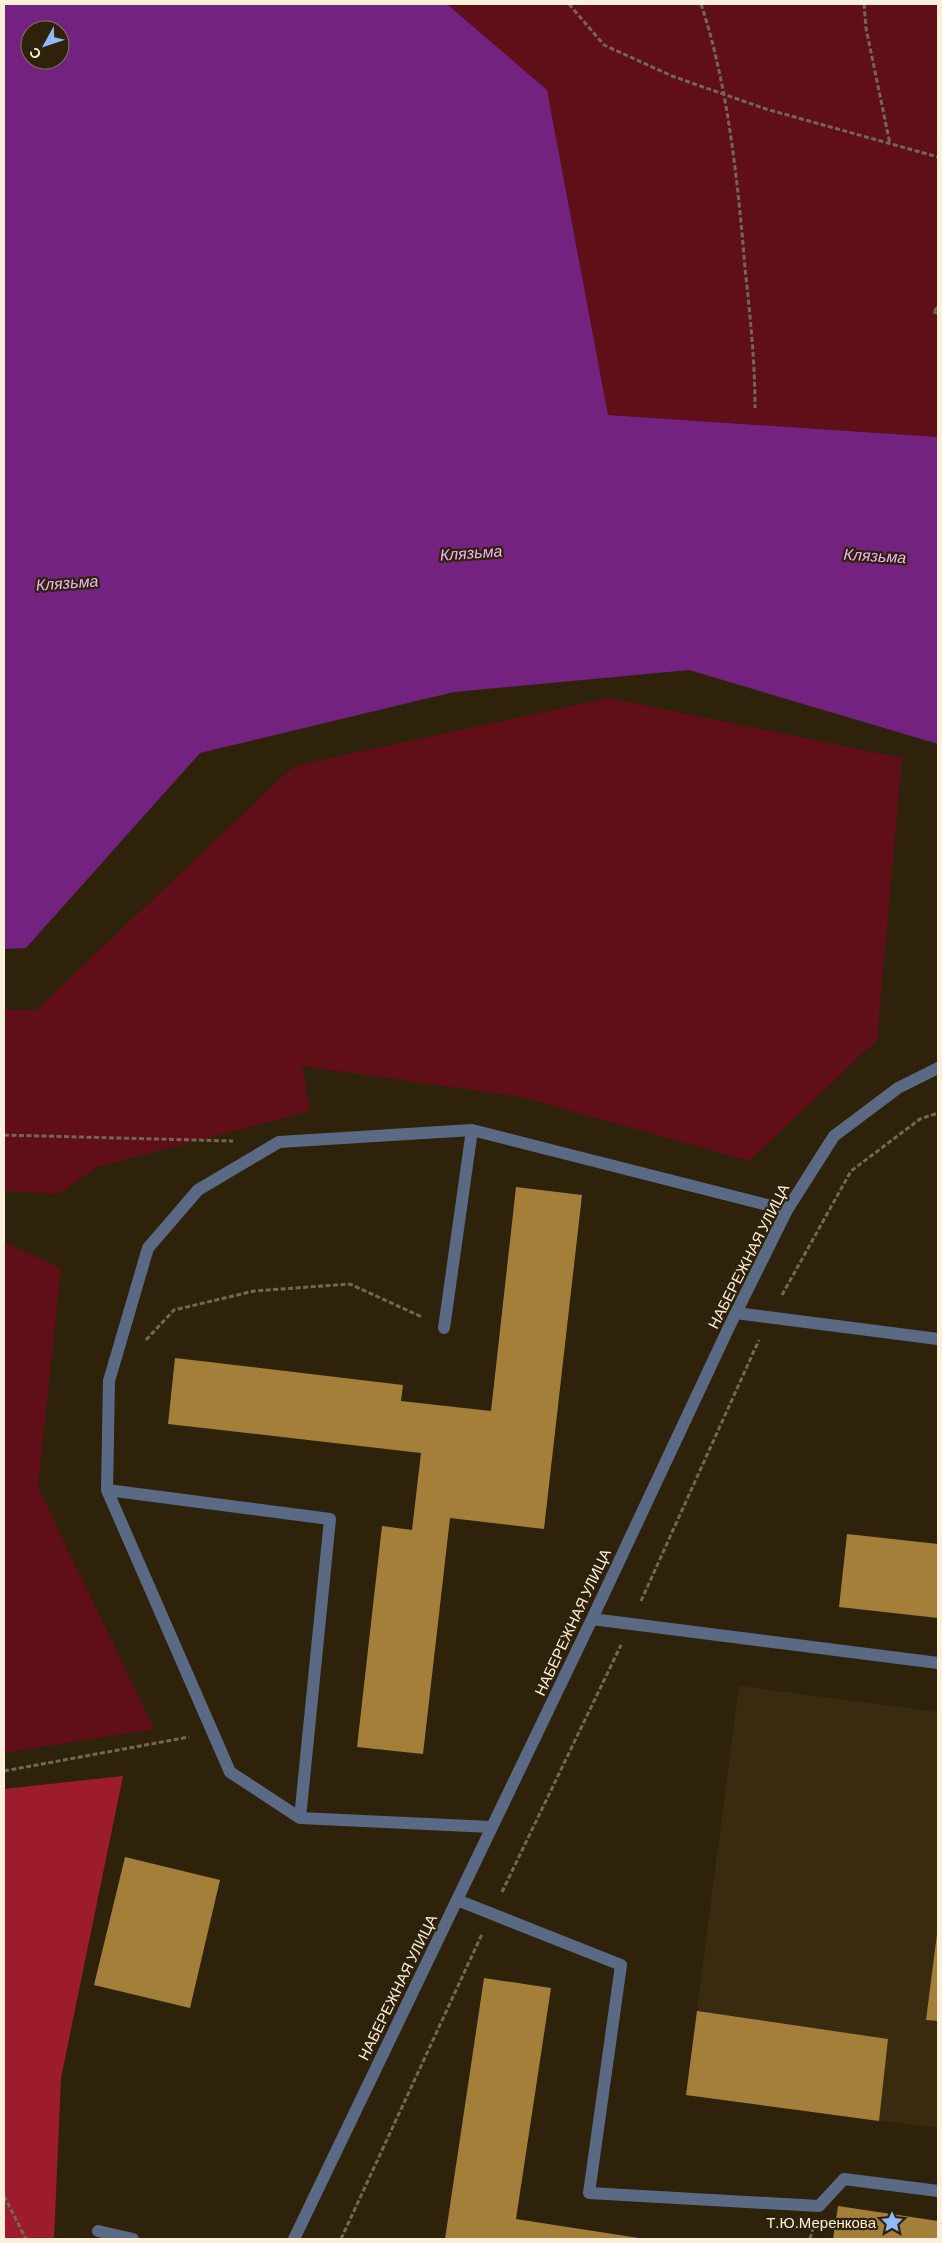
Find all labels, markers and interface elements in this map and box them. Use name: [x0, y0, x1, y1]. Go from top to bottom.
north arrow: [20, 20, 70, 70]
text: С: [25, 44, 44, 63]
water label: Клязьма: [439, 540, 503, 564]
water label: Клязьма: [843, 544, 907, 566]
water label: Клязьма: [35, 570, 99, 594]
street label: НАБЕРЕЖНАЯ УЛИЦА: [704, 1181, 792, 1331]
street label: НАБЕРЕЖНАЯ УЛИЦА: [530, 1546, 614, 1698]
street label: НАБЕРЕЖНАЯ УЛИЦА: [354, 1911, 440, 2063]
place icon: Т.Ю.Меренкова: [879, 2209, 905, 2235]
place label: Т.Ю.Меренкова: [766, 2213, 877, 2231]

